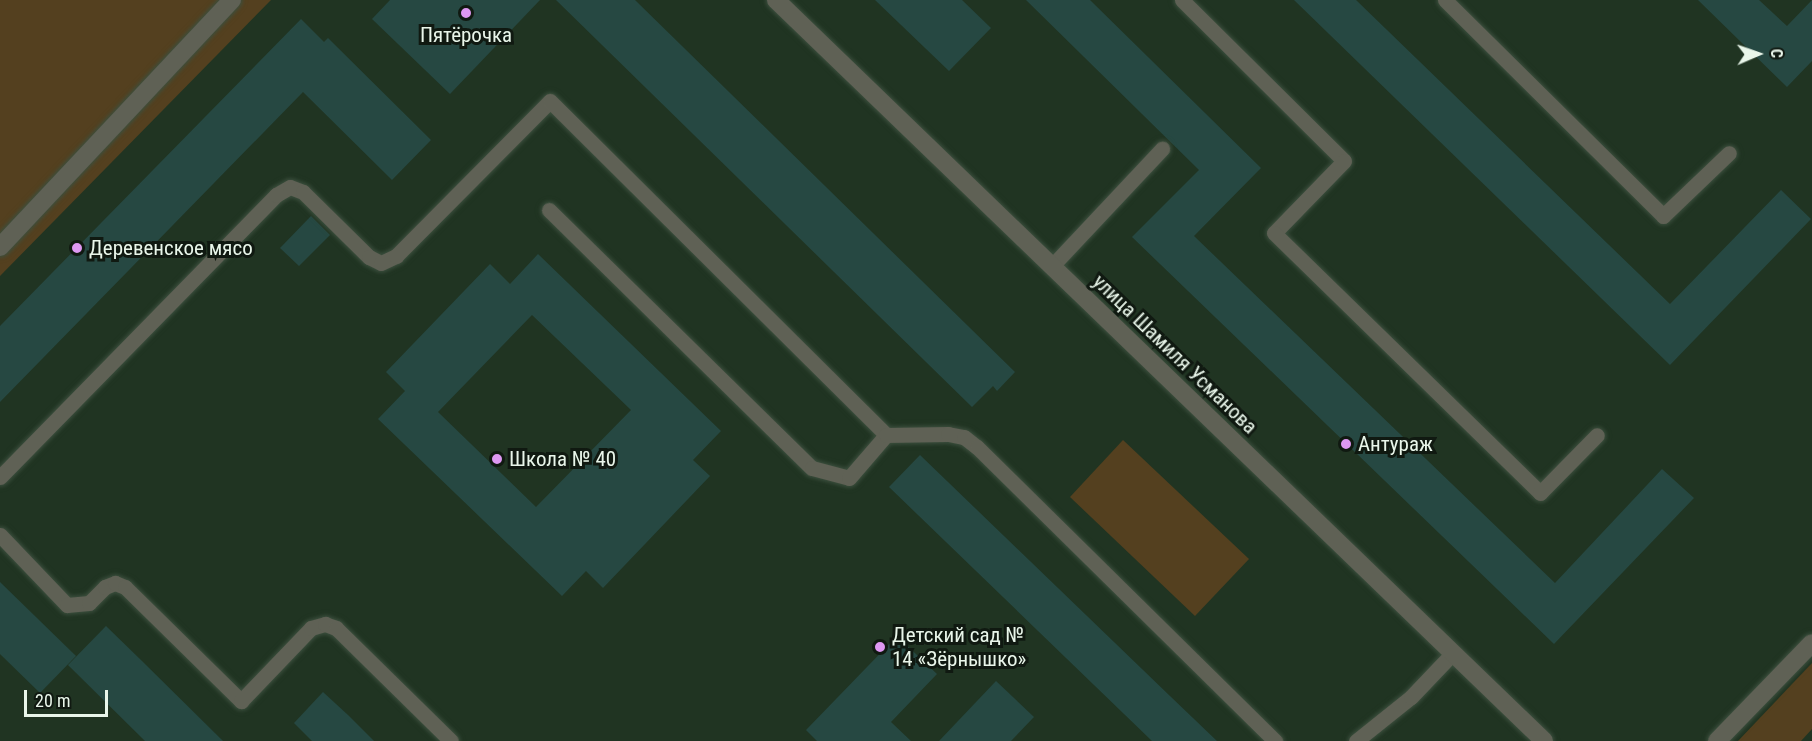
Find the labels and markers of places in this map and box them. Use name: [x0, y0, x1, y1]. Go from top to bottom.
marker: Пятёрочка: [459, 6, 473, 20]
place label: Пятёрочка: [420, 22, 512, 48]
place label: Деревенское мясо: [89, 235, 253, 261]
marker: Деревенское мясо: [70, 241, 84, 255]
place label: Антураж: [1358, 431, 1433, 457]
marker: Антураж: [1339, 437, 1353, 451]
place label: Школа № 40: [509, 446, 616, 472]
marker: Школа № 40: [490, 452, 504, 466]
place label: Детский сад № 14 «Зёрнышко»: [892, 622, 1026, 672]
marker: Детский сад № 14 «Зёрнышко»: [873, 640, 887, 654]

